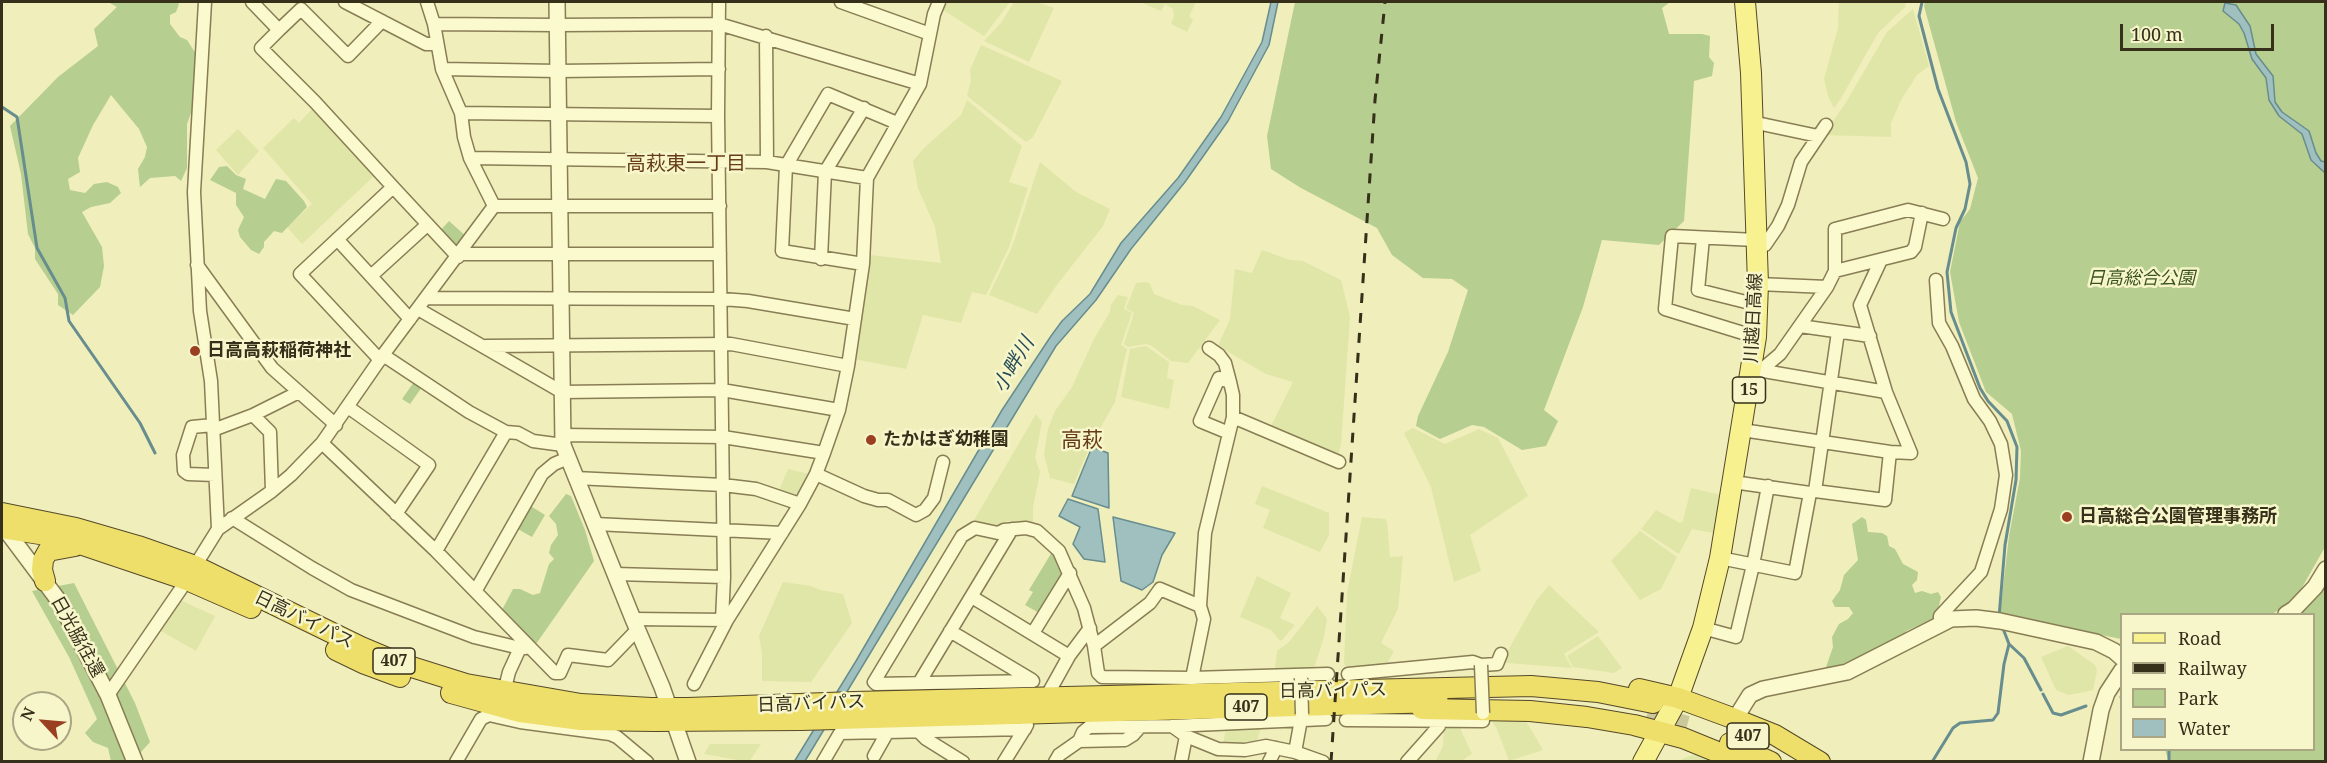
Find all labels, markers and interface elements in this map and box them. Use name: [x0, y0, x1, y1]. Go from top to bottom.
scale bar: [2123, 12, 2278, 50]
text: 100 m: [2131, 22, 2183, 46]
district label: 高萩東一丁目: [626, 152, 746, 176]
park label: 日高総合公園: [2087, 268, 2195, 290]
street label: 川越日高線: [1741, 272, 1767, 364]
water label: 小畔川: [988, 333, 1040, 397]
place label: 日高高萩稲荷神社: [207, 340, 351, 362]
marker: 日高高萩稲荷神社: [188, 344, 202, 358]
road number: 15: [1732, 377, 1766, 403]
district label: 高萩: [1061, 428, 1103, 454]
place label: たかはぎ幼稚園: [883, 429, 1009, 451]
marker: たかはぎ幼稚園: [864, 433, 878, 447]
place label: 日高総合公園管理事務所: [2079, 506, 2277, 528]
marker: 日高総合公園管理事務所: [2060, 510, 2074, 524]
street label: 日高バイパス: [251, 587, 357, 653]
street label: 日光脇往還: [46, 592, 108, 682]
legend: [2120, 613, 2315, 751]
text: Road: [2178, 626, 2221, 650]
road number: 407: [373, 648, 415, 674]
text: Railway: [2178, 656, 2247, 680]
street label: 日高バイパス: [1279, 679, 1387, 703]
text: Park: [2178, 686, 2218, 710]
north arrow: [12, 691, 72, 751]
street label: 日高バイパス: [757, 691, 865, 717]
road number: 407: [1225, 694, 1267, 720]
text: N: [15, 704, 40, 724]
text: Water: [2178, 716, 2230, 740]
road number: 407: [1727, 723, 1769, 749]

